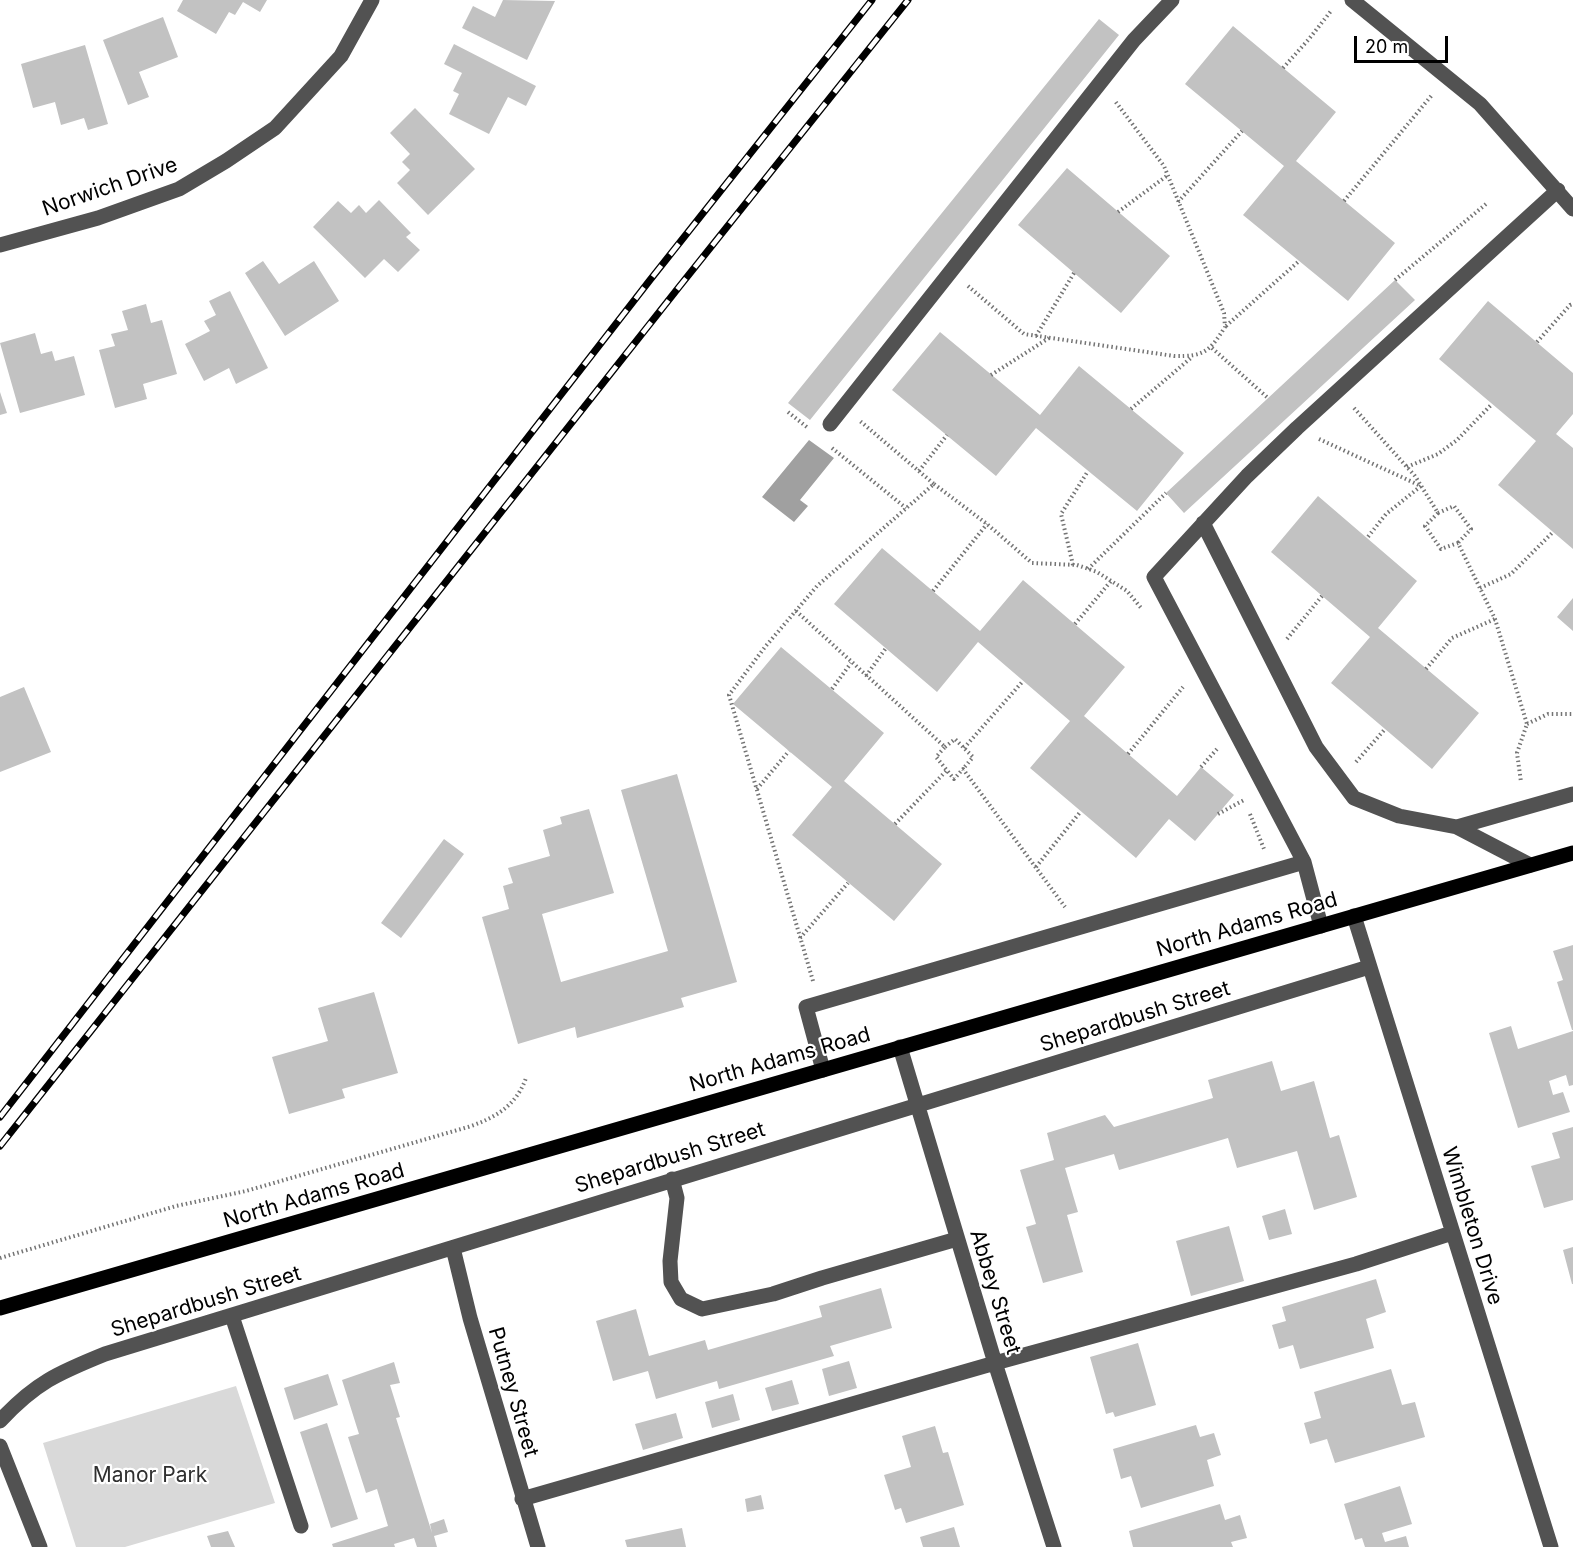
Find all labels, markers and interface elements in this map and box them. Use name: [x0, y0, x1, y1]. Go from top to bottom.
scale bar: [1357, 24, 1452, 62]
text: 20 m: [1365, 36, 1408, 57]
street label: Norwich Drive: [39, 152, 181, 222]
street label: North Adams Road: [1154, 887, 1340, 963]
street label: Shepardbush Street: [1037, 976, 1233, 1058]
street label: North Adams Road: [687, 1022, 873, 1098]
street label: Shepardbush Street: [572, 1117, 768, 1199]
street label: Wimbleton Drive: [1436, 1144, 1508, 1308]
street label: North Adams Road: [221, 1158, 407, 1234]
street label: Abbey Street: [964, 1227, 1026, 1357]
street label: Shepardbush Street: [108, 1261, 304, 1343]
street label: Putney Street: [482, 1324, 544, 1460]
park label: Manor Park: [93, 1463, 207, 1489]

